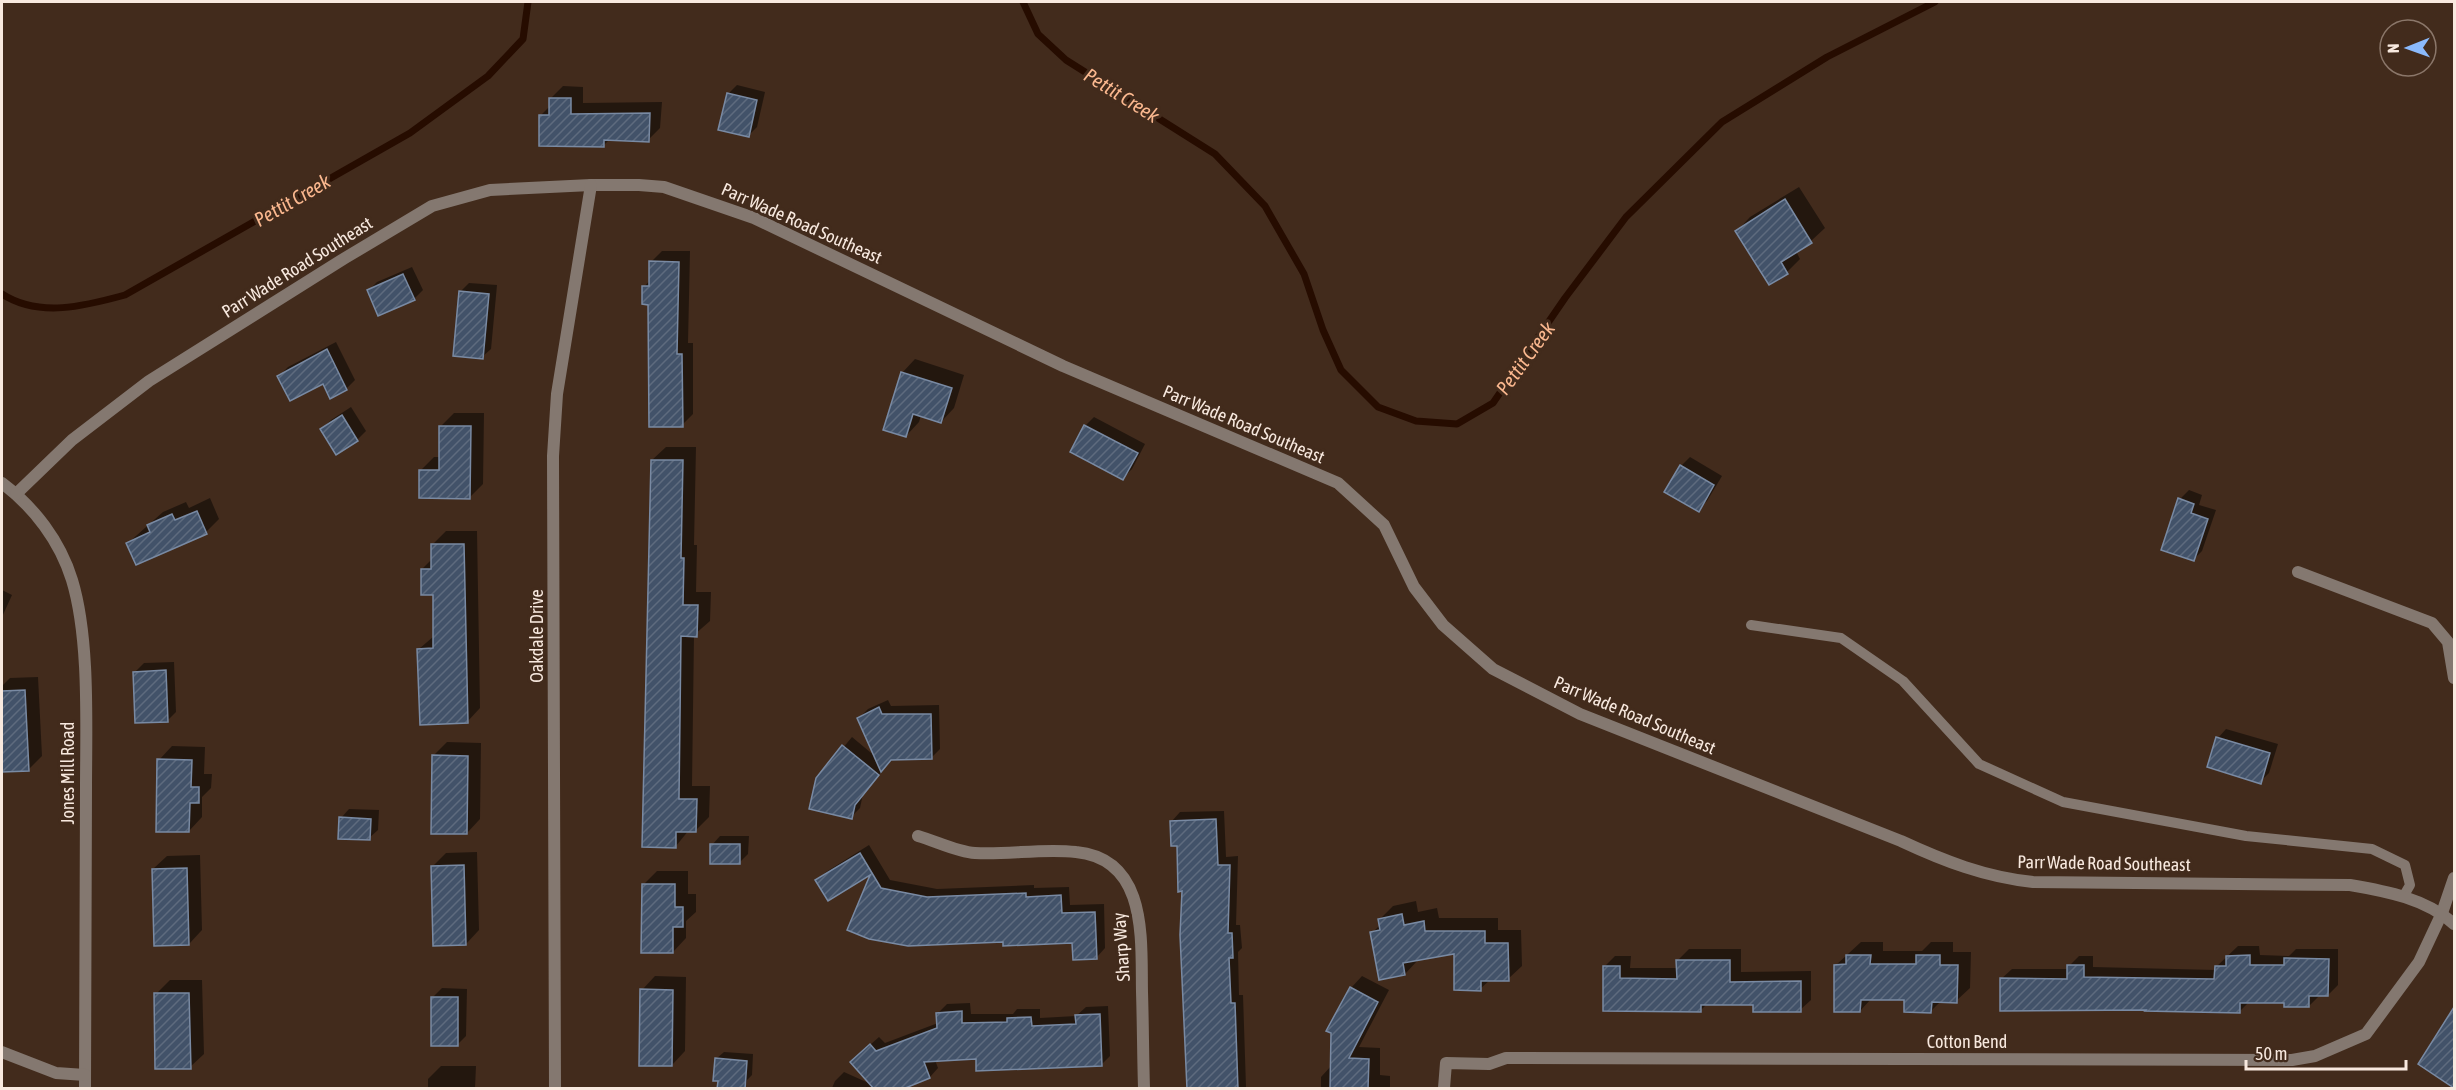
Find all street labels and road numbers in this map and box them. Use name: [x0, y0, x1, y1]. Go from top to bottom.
street label: Parr Wade Road Southeast: [718, 178, 886, 268]
street label: Parr Wade Road Southeast: [218, 212, 376, 322]
street label: Parr Wade Road Southeast: [1160, 380, 1328, 468]
street label: Oakdale Drive: [526, 589, 547, 683]
street label: Parr Wade Road Southeast: [1551, 671, 1719, 759]
street label: Jones Mill Road: [57, 722, 78, 824]
street label: Parr Wade Road Southeast: [2017, 851, 2191, 875]
street label: Sharp Way: [1108, 912, 1134, 982]
street label: Cotton Bend: [1927, 1031, 2007, 1052]

